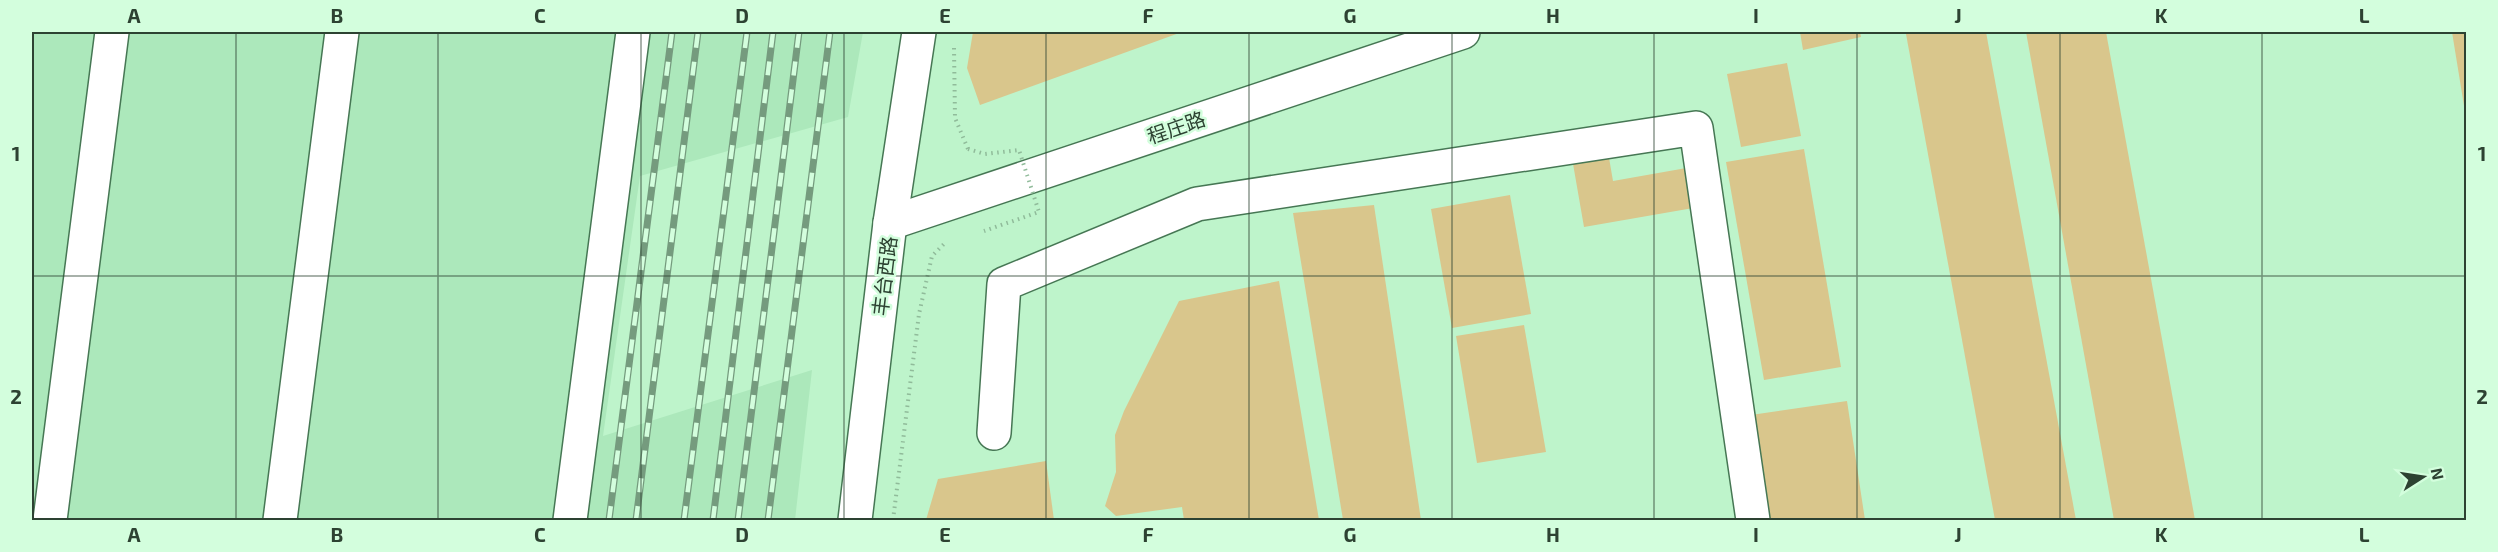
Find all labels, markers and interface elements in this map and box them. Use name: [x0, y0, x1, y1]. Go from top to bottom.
text: A: [127, 3, 141, 27]
text: B: [331, 3, 343, 27]
text: C: [534, 3, 546, 27]
text: D: [735, 3, 749, 27]
text: E: [939, 3, 951, 27]
text: F: [1142, 3, 1154, 27]
text: G: [1344, 3, 1356, 27]
text: H: [1546, 3, 1560, 27]
text: I: [1753, 3, 1759, 27]
text: J: [1954, 3, 1962, 27]
text: K: [2155, 3, 2168, 27]
text: L: [2359, 3, 2370, 27]
street label: 程庄路: [1144, 106, 1208, 148]
text: 1: [12, 141, 20, 165]
text: 1: [2478, 141, 2486, 165]
street label: 丰台西路: [867, 235, 901, 317]
text: 2: [10, 384, 22, 408]
text: 2: [2476, 384, 2488, 408]
north arrow: [2393, 447, 2453, 507]
text: N: [2428, 466, 2449, 481]
text: A: [127, 522, 141, 546]
text: B: [331, 522, 343, 546]
text: C: [534, 522, 546, 546]
text: D: [735, 522, 749, 546]
text: E: [939, 522, 951, 546]
text: F: [1142, 522, 1154, 546]
text: G: [1344, 522, 1356, 546]
text: H: [1546, 522, 1560, 546]
text: I: [1753, 522, 1759, 546]
text: J: [1954, 522, 1962, 546]
text: K: [2155, 522, 2168, 546]
text: L: [2359, 522, 2370, 546]

